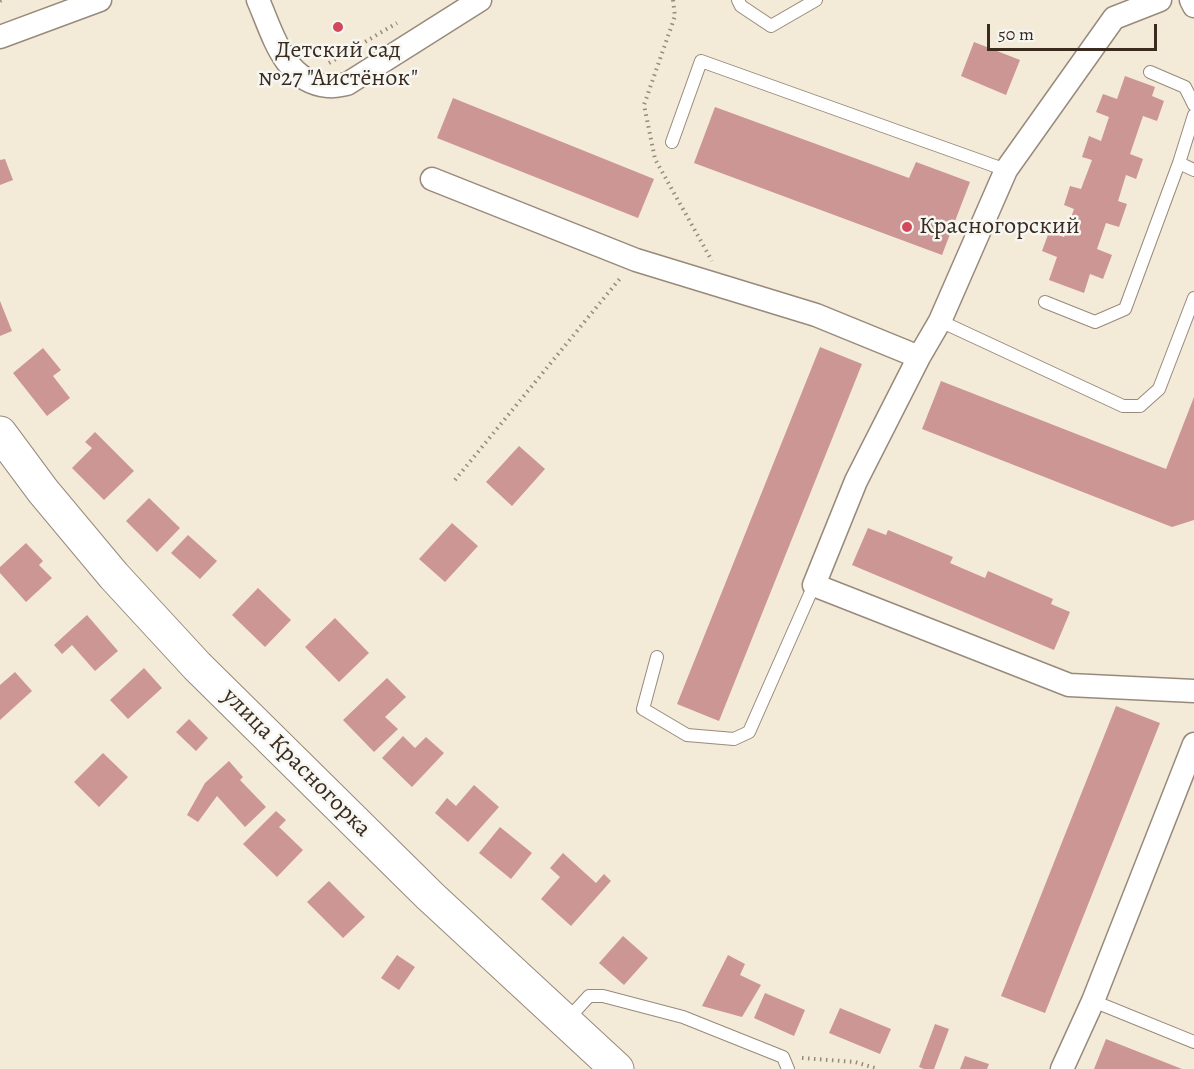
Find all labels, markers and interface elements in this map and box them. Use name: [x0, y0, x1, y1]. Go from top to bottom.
scale bar: [990, 12, 1160, 50]
marker: Детский сад №27 "Аистёнок": [331, 20, 345, 34]
text: 50 m: [998, 22, 1034, 46]
place label: Детский сад №27 "Аистёнок": [258, 37, 418, 93]
place label: Красногорский: [919, 213, 1080, 241]
marker: Красногорский: [900, 220, 914, 234]
street label: улица Красногорка: [216, 683, 376, 843]

